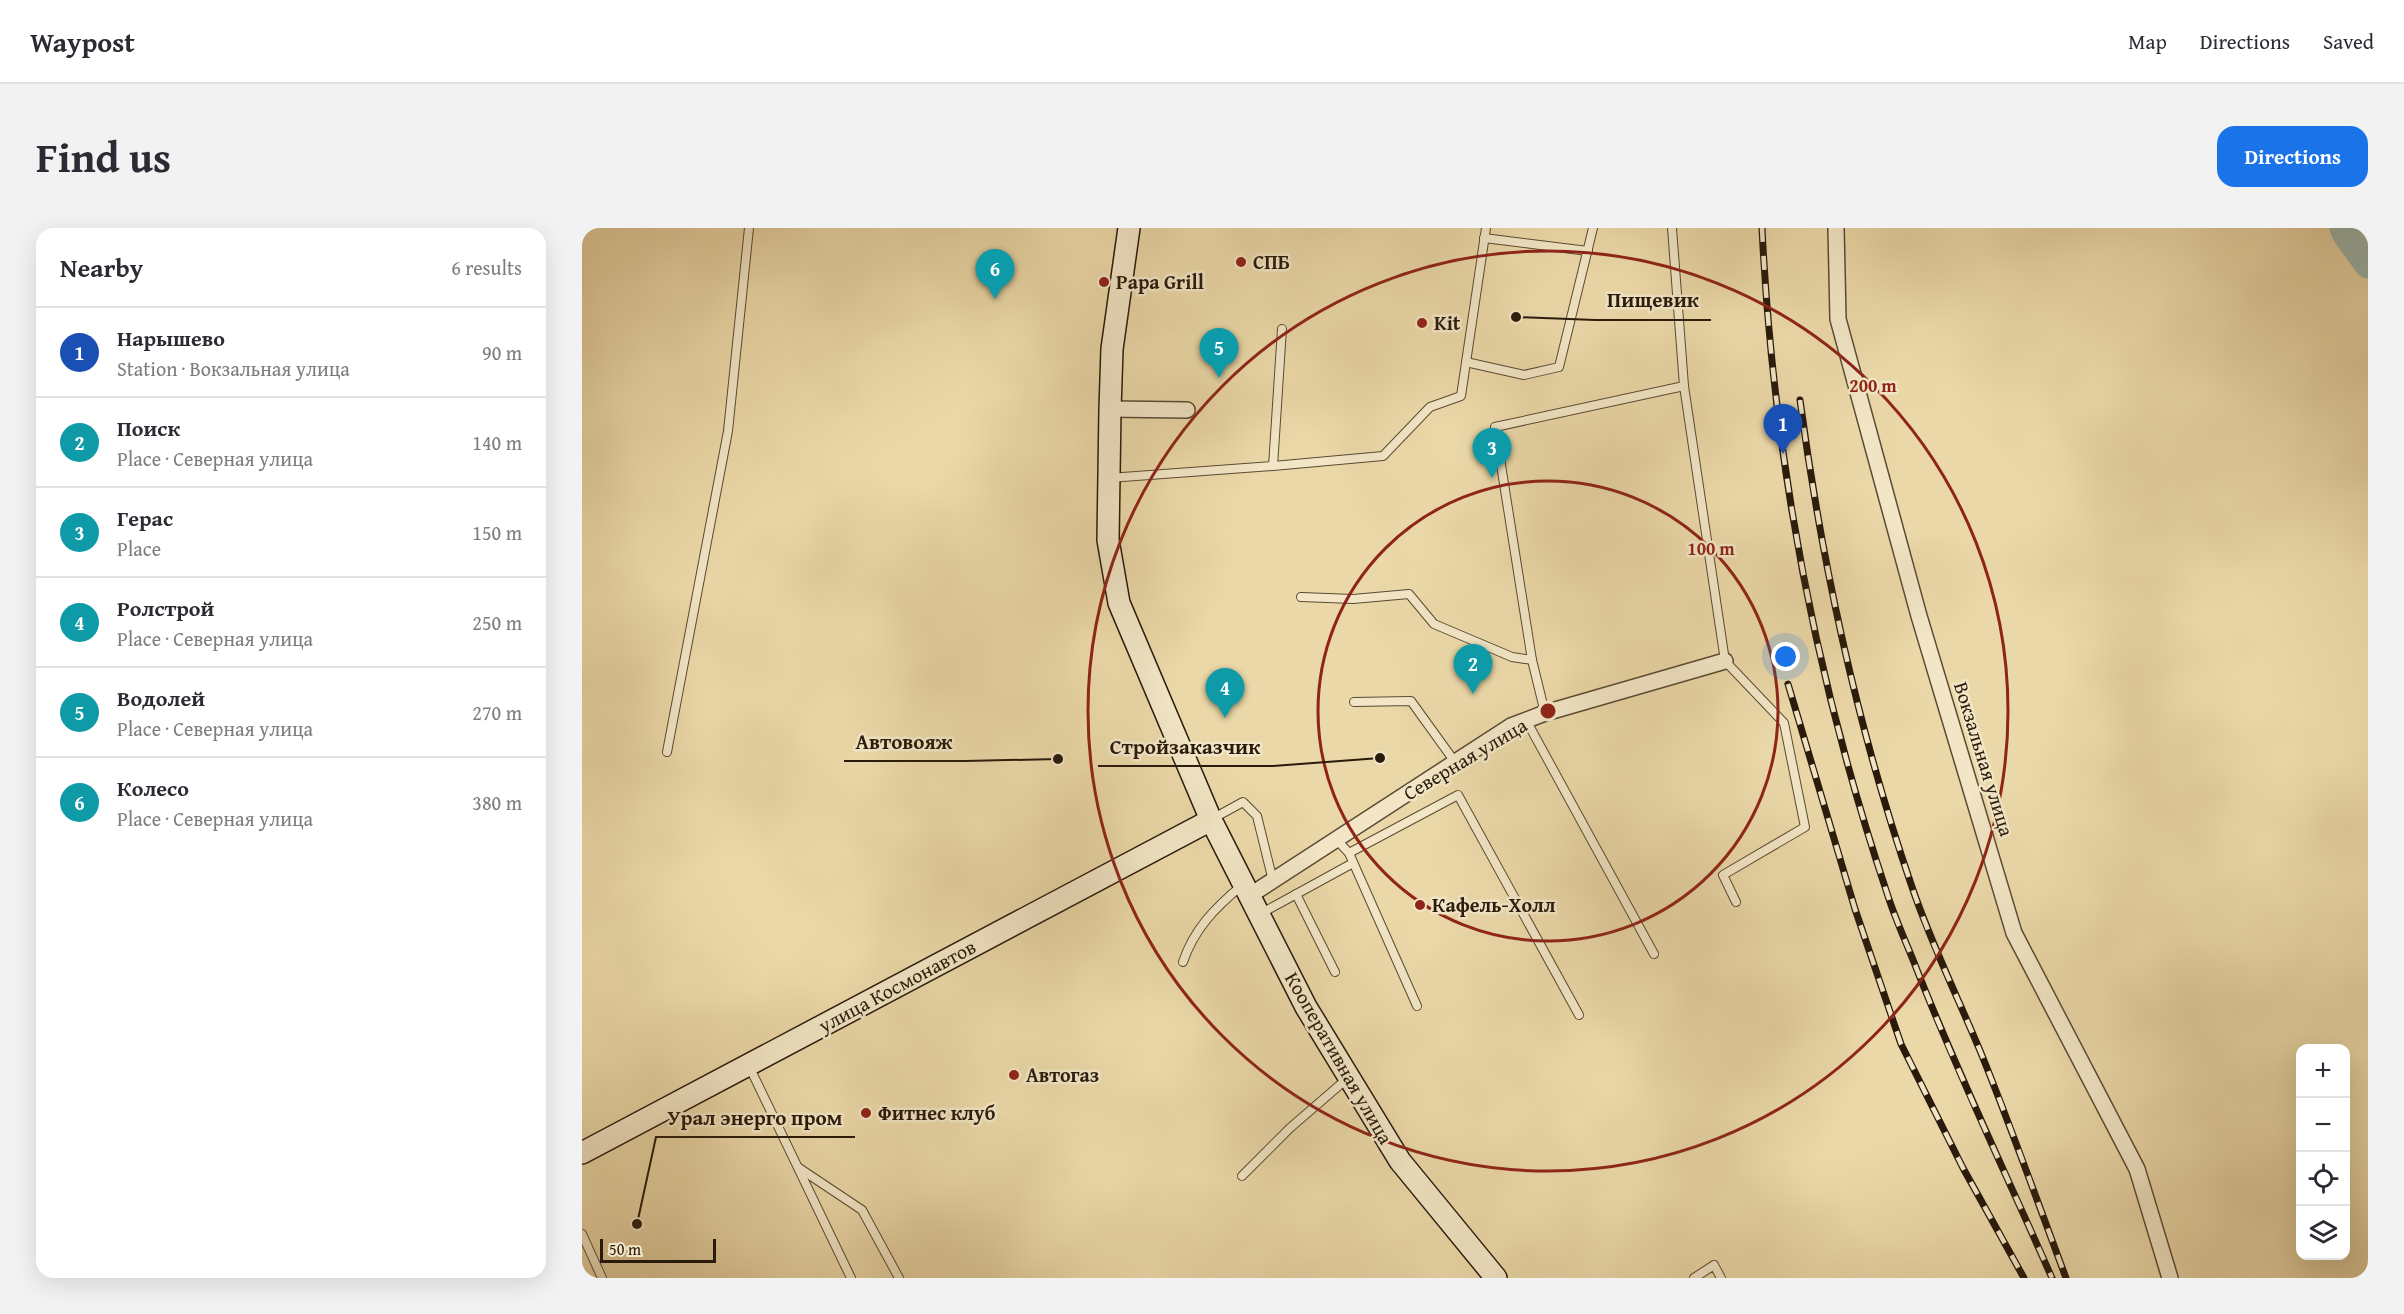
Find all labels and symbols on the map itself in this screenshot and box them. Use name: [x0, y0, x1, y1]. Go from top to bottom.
place label: СПБ: [1253, 247, 1290, 276]
pin: 6: [976, 250, 1014, 299]
marker: СПБ: [1234, 255, 1248, 269]
place label: Papa Grill: [1116, 267, 1204, 296]
marker: Papa Grill: [1097, 275, 1111, 289]
callout: Пищевик: [1595, 281, 1711, 320]
text: Пищевик: [1607, 284, 1700, 315]
place label: Kit: [1434, 308, 1461, 337]
marker: Kit: [1415, 316, 1429, 330]
pin: 5: [1200, 328, 1238, 378]
text: 200 m: [1849, 372, 1897, 399]
pin: 1: [1764, 404, 1802, 454]
pin: 3: [1472, 428, 1512, 478]
text: 100 m: [1687, 535, 1735, 562]
your location: [1771, 642, 1800, 671]
pin: 2: [1454, 644, 1492, 694]
pin: 4: [1206, 668, 1244, 718]
street label: Вокзальная улица: [1947, 678, 2022, 840]
centre of rings: [1538, 701, 1558, 721]
street label: Северная улица: [1397, 710, 1533, 807]
callout: Автовояж: [844, 722, 965, 761]
text: Автовояж: [856, 726, 953, 757]
callout: Стройзаказчик: [1098, 727, 1273, 766]
text: Стройзаказчик: [1110, 731, 1261, 762]
place label: Кафель-Холл: [1432, 890, 1556, 919]
marker: Кафель-Холл: [1413, 898, 1427, 912]
street label: улица Космонавтов: [812, 932, 981, 1040]
street label: Кооперативная улица: [1278, 966, 1401, 1150]
place label: Автогаз: [1026, 1060, 1099, 1089]
marker: Автогаз: [1007, 1068, 1021, 1082]
callout: Урал энерго пром: [656, 1098, 855, 1137]
place label: Фитнес клуб: [878, 1098, 995, 1127]
text: Урал энерго пром: [668, 1102, 843, 1133]
marker: Фитнес клуб: [859, 1106, 873, 1120]
scale bar: [600, 1236, 716, 1264]

